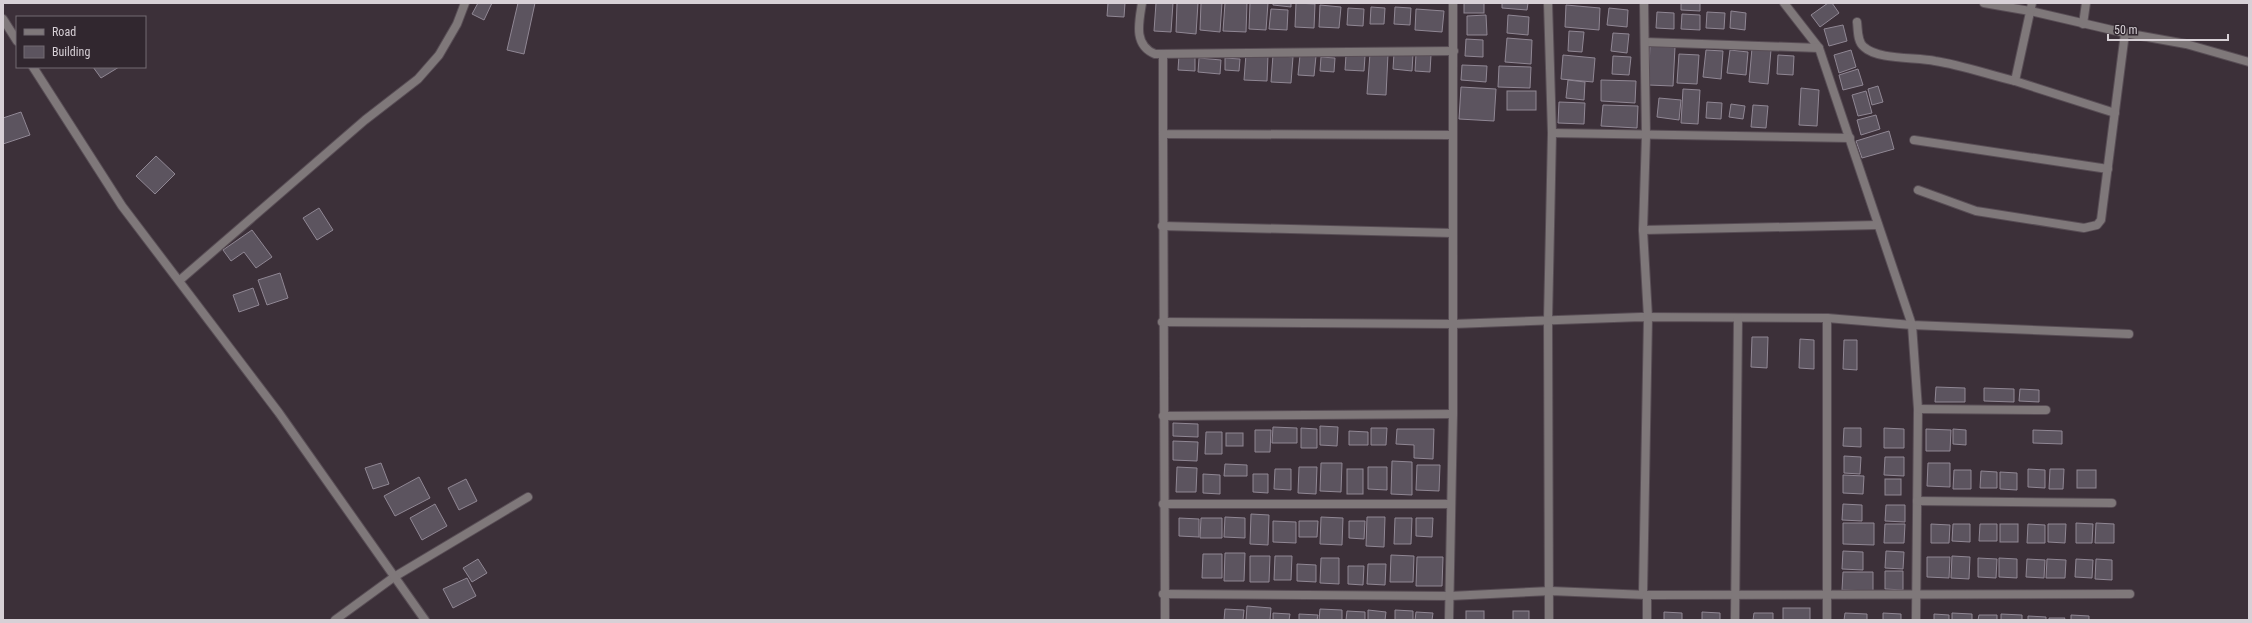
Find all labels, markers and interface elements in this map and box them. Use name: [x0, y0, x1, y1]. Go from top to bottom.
legend: [16, 16, 146, 68]
scale bar: [2108, 16, 2228, 42]
text: 50 m: [2114, 23, 2138, 37]
text: Road: [52, 25, 76, 39]
text: Building: [52, 45, 90, 59]

